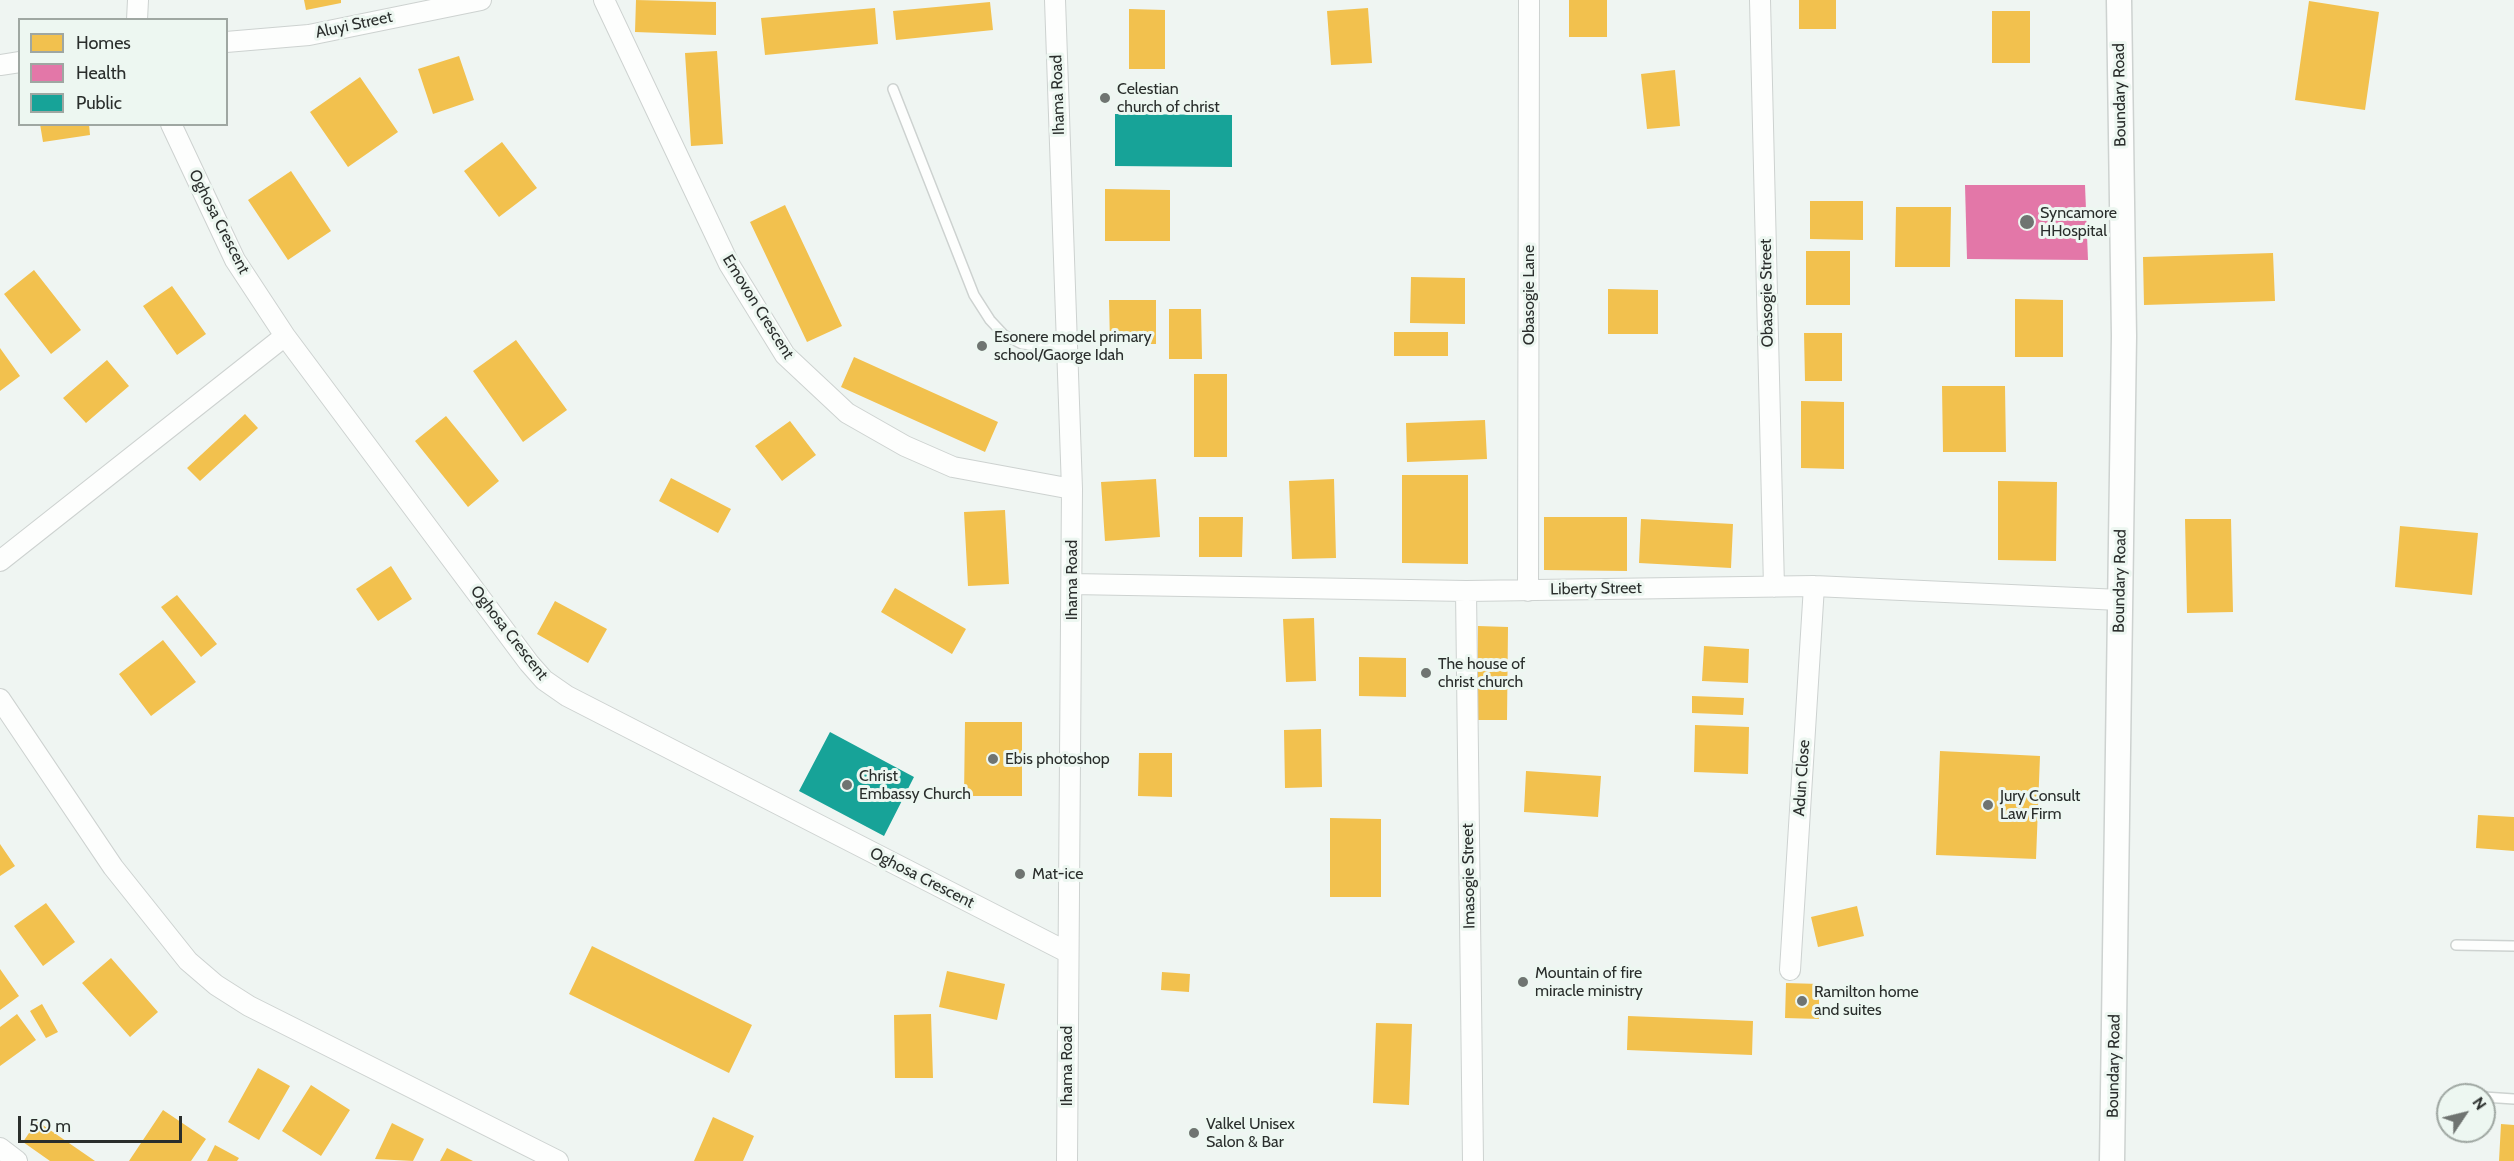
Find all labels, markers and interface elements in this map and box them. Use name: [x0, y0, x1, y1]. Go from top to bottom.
street label: Aluyi Street: [314, 7, 394, 43]
legend: [18, 18, 228, 126]
text: Homes: [76, 32, 131, 54]
street label: Boundary Road: [2109, 43, 2131, 147]
street label: Ihama Road: [1047, 55, 1069, 135]
text: Health: [76, 62, 126, 84]
place label: Celestian church of christ: [1117, 79, 1220, 117]
marker: Celestian church of christ: [1098, 91, 1112, 105]
text: Public: [76, 92, 122, 114]
street label: Oghosa Crescent: [184, 167, 254, 277]
place label: Syncamore HHospital: [2040, 203, 2117, 241]
marker: Syncamore HHospital: [2018, 213, 2036, 231]
street label: Obasogie Street: [1756, 238, 1778, 348]
street label: Obasogie Lane: [1519, 245, 1539, 345]
street label: Emovon Crescent: [718, 251, 798, 363]
place label: Esonere model primary school/Gaorge Idah: [994, 327, 1151, 365]
marker: Esonere model primary school/Gaorge Idah: [975, 339, 989, 353]
street label: Boundary Road: [2109, 529, 2131, 633]
street label: Ihama Road: [1062, 540, 1082, 620]
street label: Liberty Street: [1550, 579, 1642, 599]
street label: Oghosa Crescent: [466, 582, 552, 684]
place label: The house of christ church: [1438, 654, 1525, 692]
marker: The house of christ church: [1419, 666, 1433, 680]
street label: Adun Close: [1790, 739, 1814, 817]
place label: Ebis photoshop: [1005, 749, 1110, 769]
marker: Ebis photoshop: [986, 752, 1000, 766]
place label: Christ Embassy Church: [859, 766, 971, 804]
marker: Christ Embassy Church: [840, 778, 854, 792]
place label: Jury Consult Law Firm: [2000, 786, 2080, 824]
marker: Jury Consult Law Firm: [1981, 798, 1995, 812]
street label: Imasogie Street: [1458, 823, 1480, 929]
street label: Oghosa Crescent: [867, 843, 977, 913]
place label: Mat-ice: [1032, 864, 1083, 884]
marker: Mat-ice: [1013, 867, 1027, 881]
place label: Mountain of fire miracle ministry: [1535, 963, 1643, 1001]
marker: Mountain of fire miracle ministry: [1516, 975, 1530, 989]
place label: Ramilton home and suites: [1814, 982, 1919, 1020]
marker: Ramilton home and suites: [1795, 994, 1809, 1008]
street label: Boundary Road: [2103, 1014, 2125, 1118]
street label: Ihama Road: [1057, 1026, 1077, 1106]
north arrow: [2436, 1083, 2496, 1143]
text: N: [2468, 1093, 2491, 1114]
scale bar: [21, 1104, 184, 1142]
place label: Valkel Unisex Salon & Bar: [1206, 1114, 1295, 1152]
text: 50 m: [29, 1115, 71, 1137]
marker: Valkel Unisex Salon & Bar: [1187, 1126, 1201, 1140]

